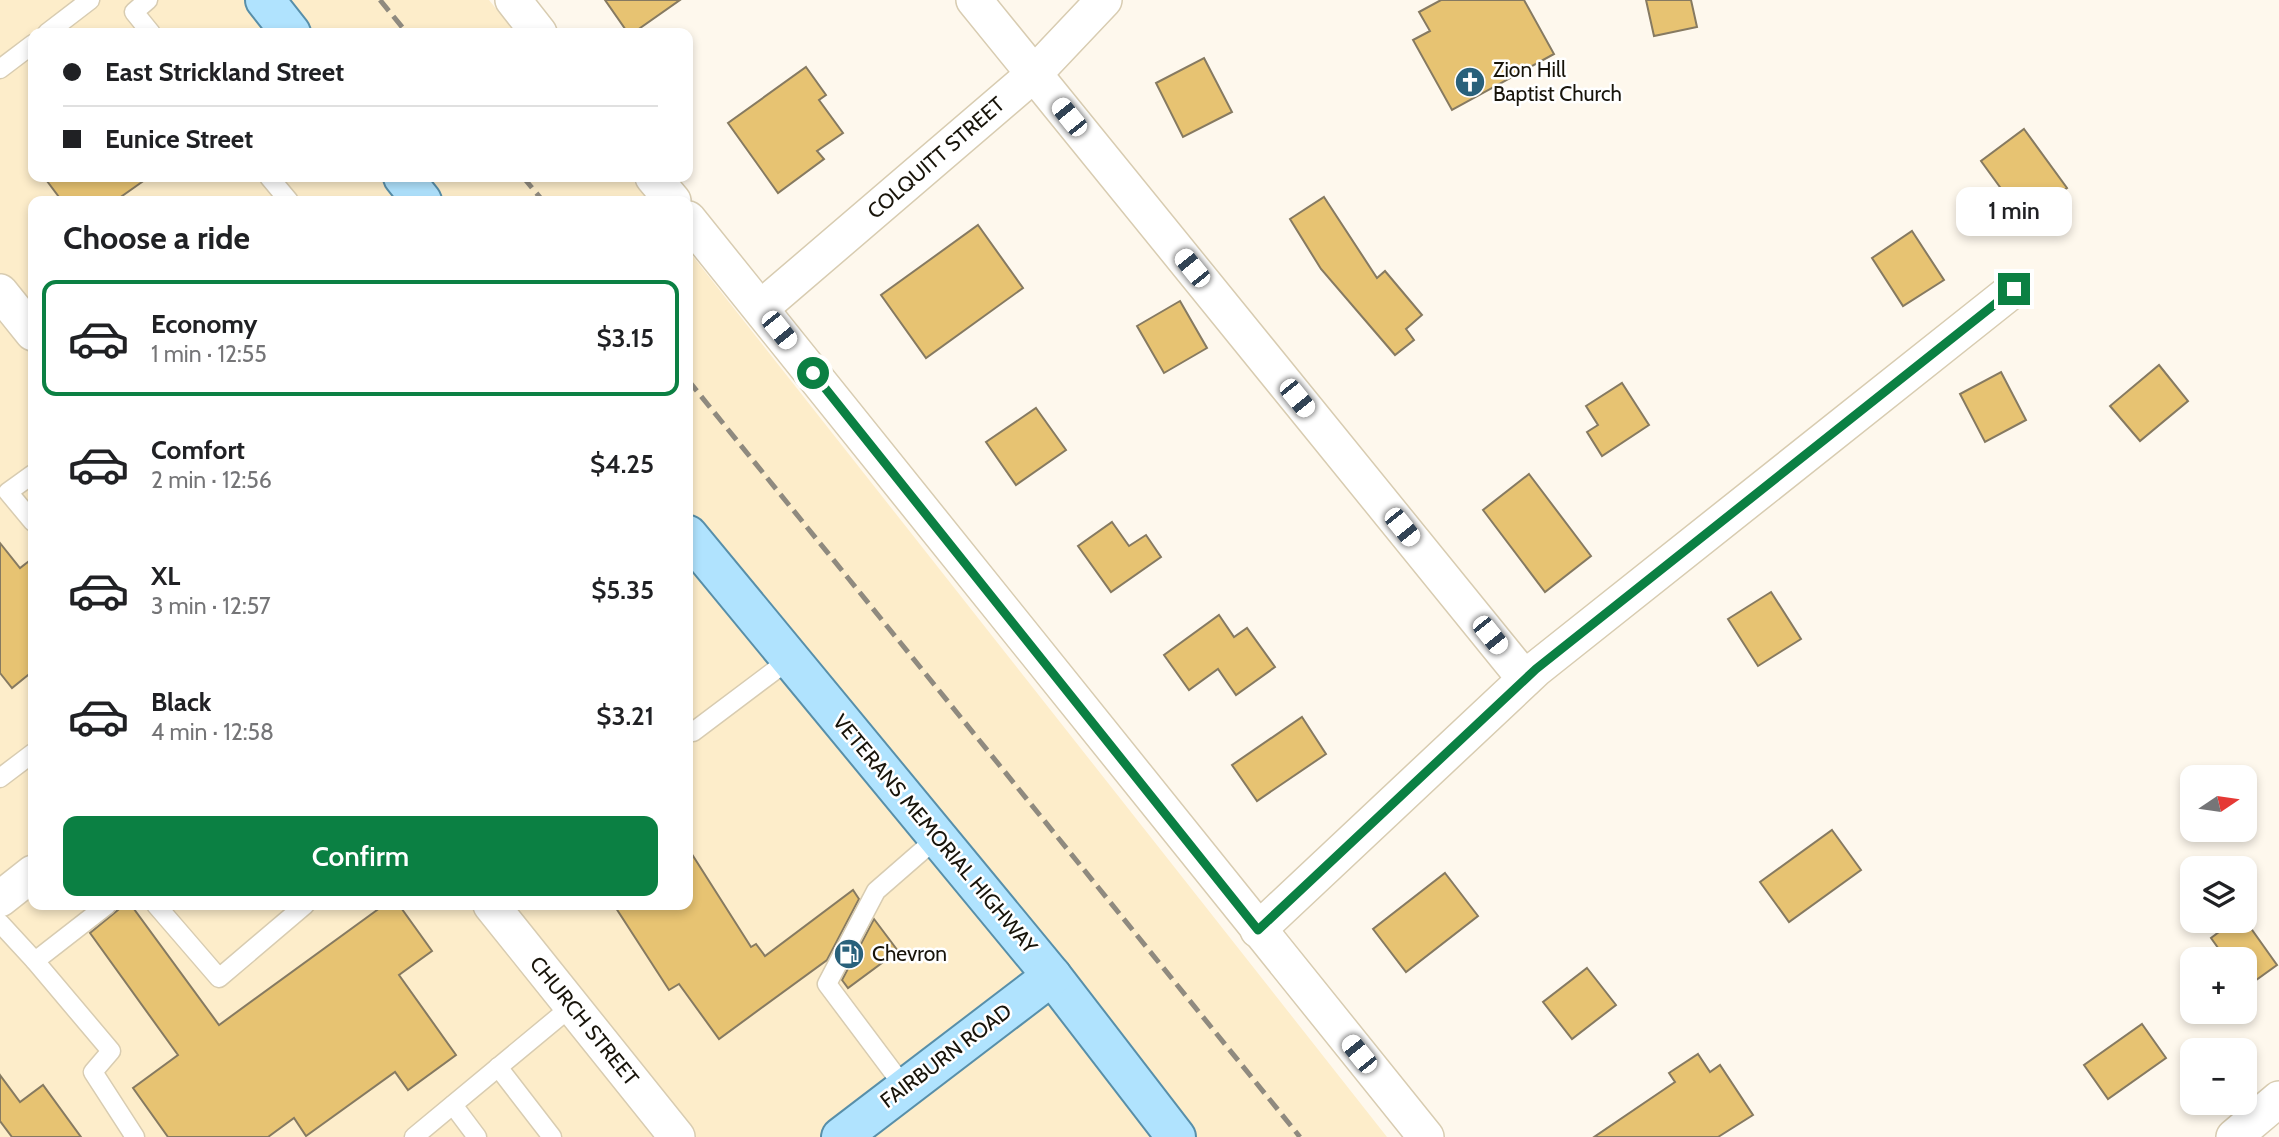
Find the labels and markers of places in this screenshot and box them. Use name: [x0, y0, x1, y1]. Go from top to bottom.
place label: Zion Hill Baptist Church: [1493, 57, 1622, 106]
church icon: Zion Hill Baptist Church: [1453, 65, 1487, 99]
fuel station icon: Chevron: [832, 937, 866, 971]
place label: Chevron: [872, 941, 947, 966]

